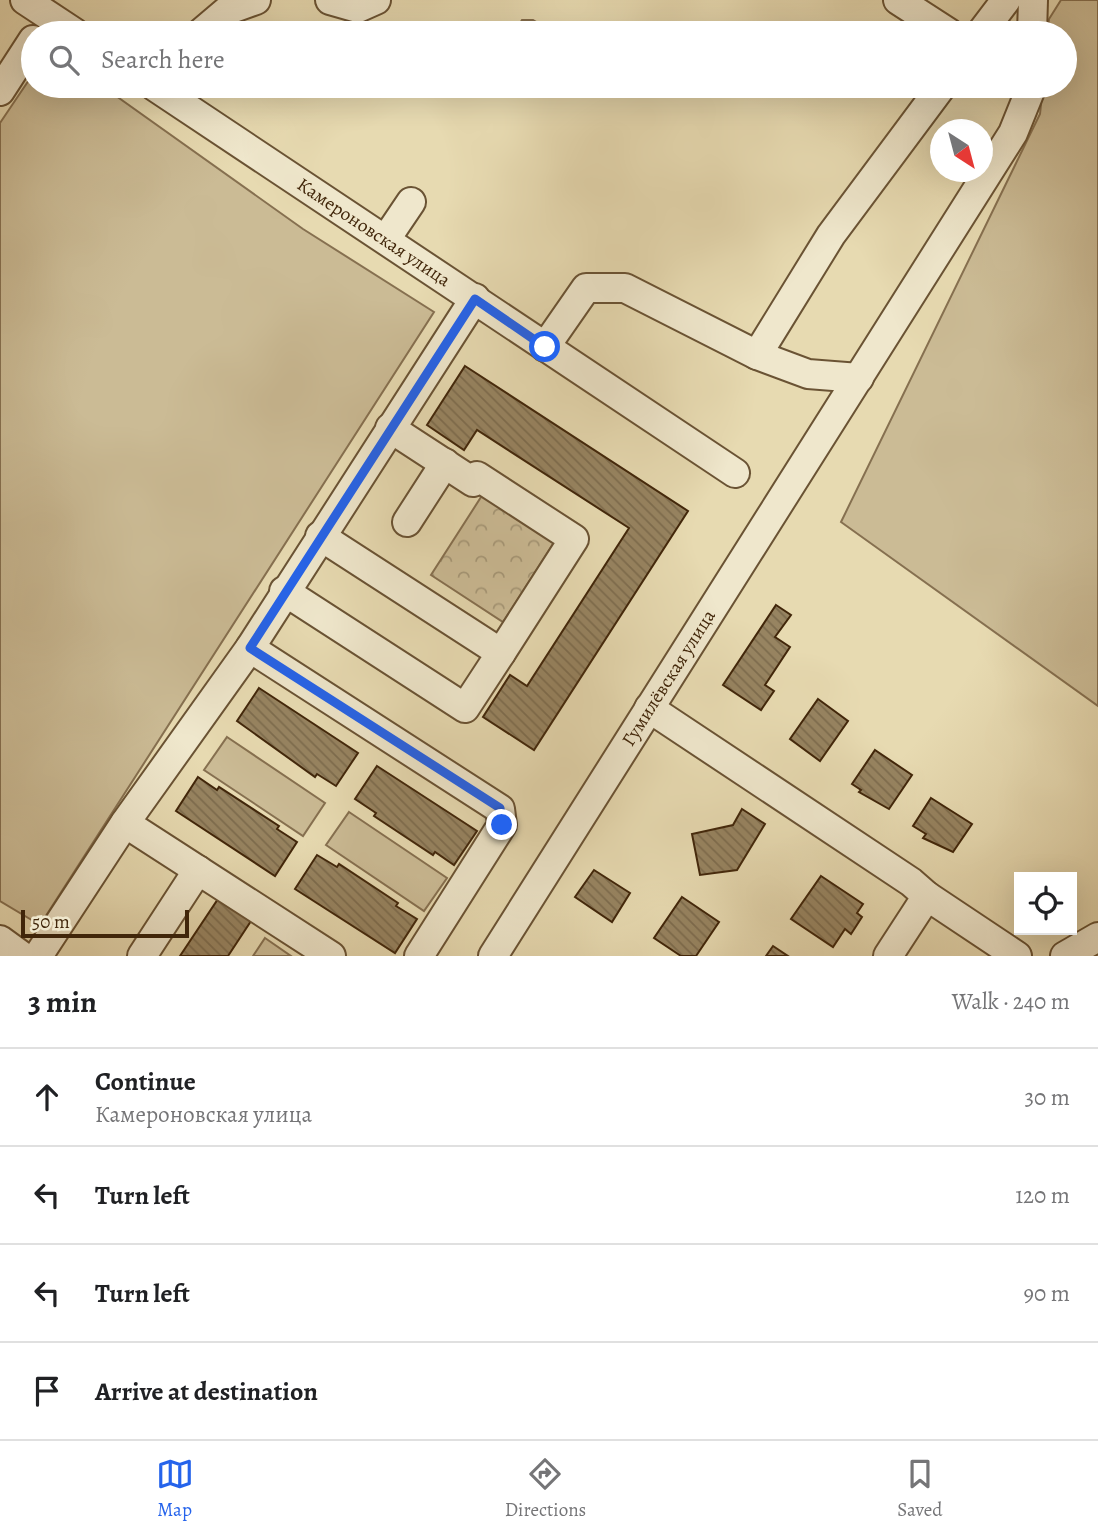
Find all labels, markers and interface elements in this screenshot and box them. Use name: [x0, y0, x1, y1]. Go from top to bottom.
search box: [21, 21, 1077, 98]
icon: search: [45, 41, 83, 79]
text: Search here: [101, 42, 225, 77]
north arrow: [930, 119, 993, 182]
street label: Камероновская улица: [292, 172, 456, 293]
route start: [529, 331, 560, 362]
street label: Гумилёвская улица: [616, 604, 722, 751]
route end: [486, 809, 517, 840]
map controls: [1014, 872, 1077, 935]
button: locate: [1014, 872, 1077, 935]
scale bar: [21, 907, 189, 939]
text: 50 m: [32, 909, 70, 935]
text: 3 min: [28, 982, 97, 1022]
text: Walk · 240 m: [952, 986, 1070, 1017]
text: Continue: [95, 1064, 196, 1099]
icon: ahead: [28, 1078, 66, 1116]
text: 30 m: [1024, 1082, 1070, 1113]
text: Камероновская улица: [95, 1099, 312, 1130]
icon: left: [28, 1176, 66, 1214]
text: Turn left: [95, 1178, 190, 1213]
text: 120 m: [1015, 1180, 1070, 1211]
icon: left: [28, 1274, 66, 1312]
text: Turn left: [95, 1276, 190, 1311]
text: 90 m: [1024, 1278, 1070, 1309]
icon: arrive: [28, 1372, 66, 1410]
text: Arrive at destination: [95, 1374, 318, 1409]
tab: Map: [156, 1455, 194, 1523]
tab: Directions: [505, 1455, 586, 1523]
tab: Saved: [897, 1455, 942, 1523]

